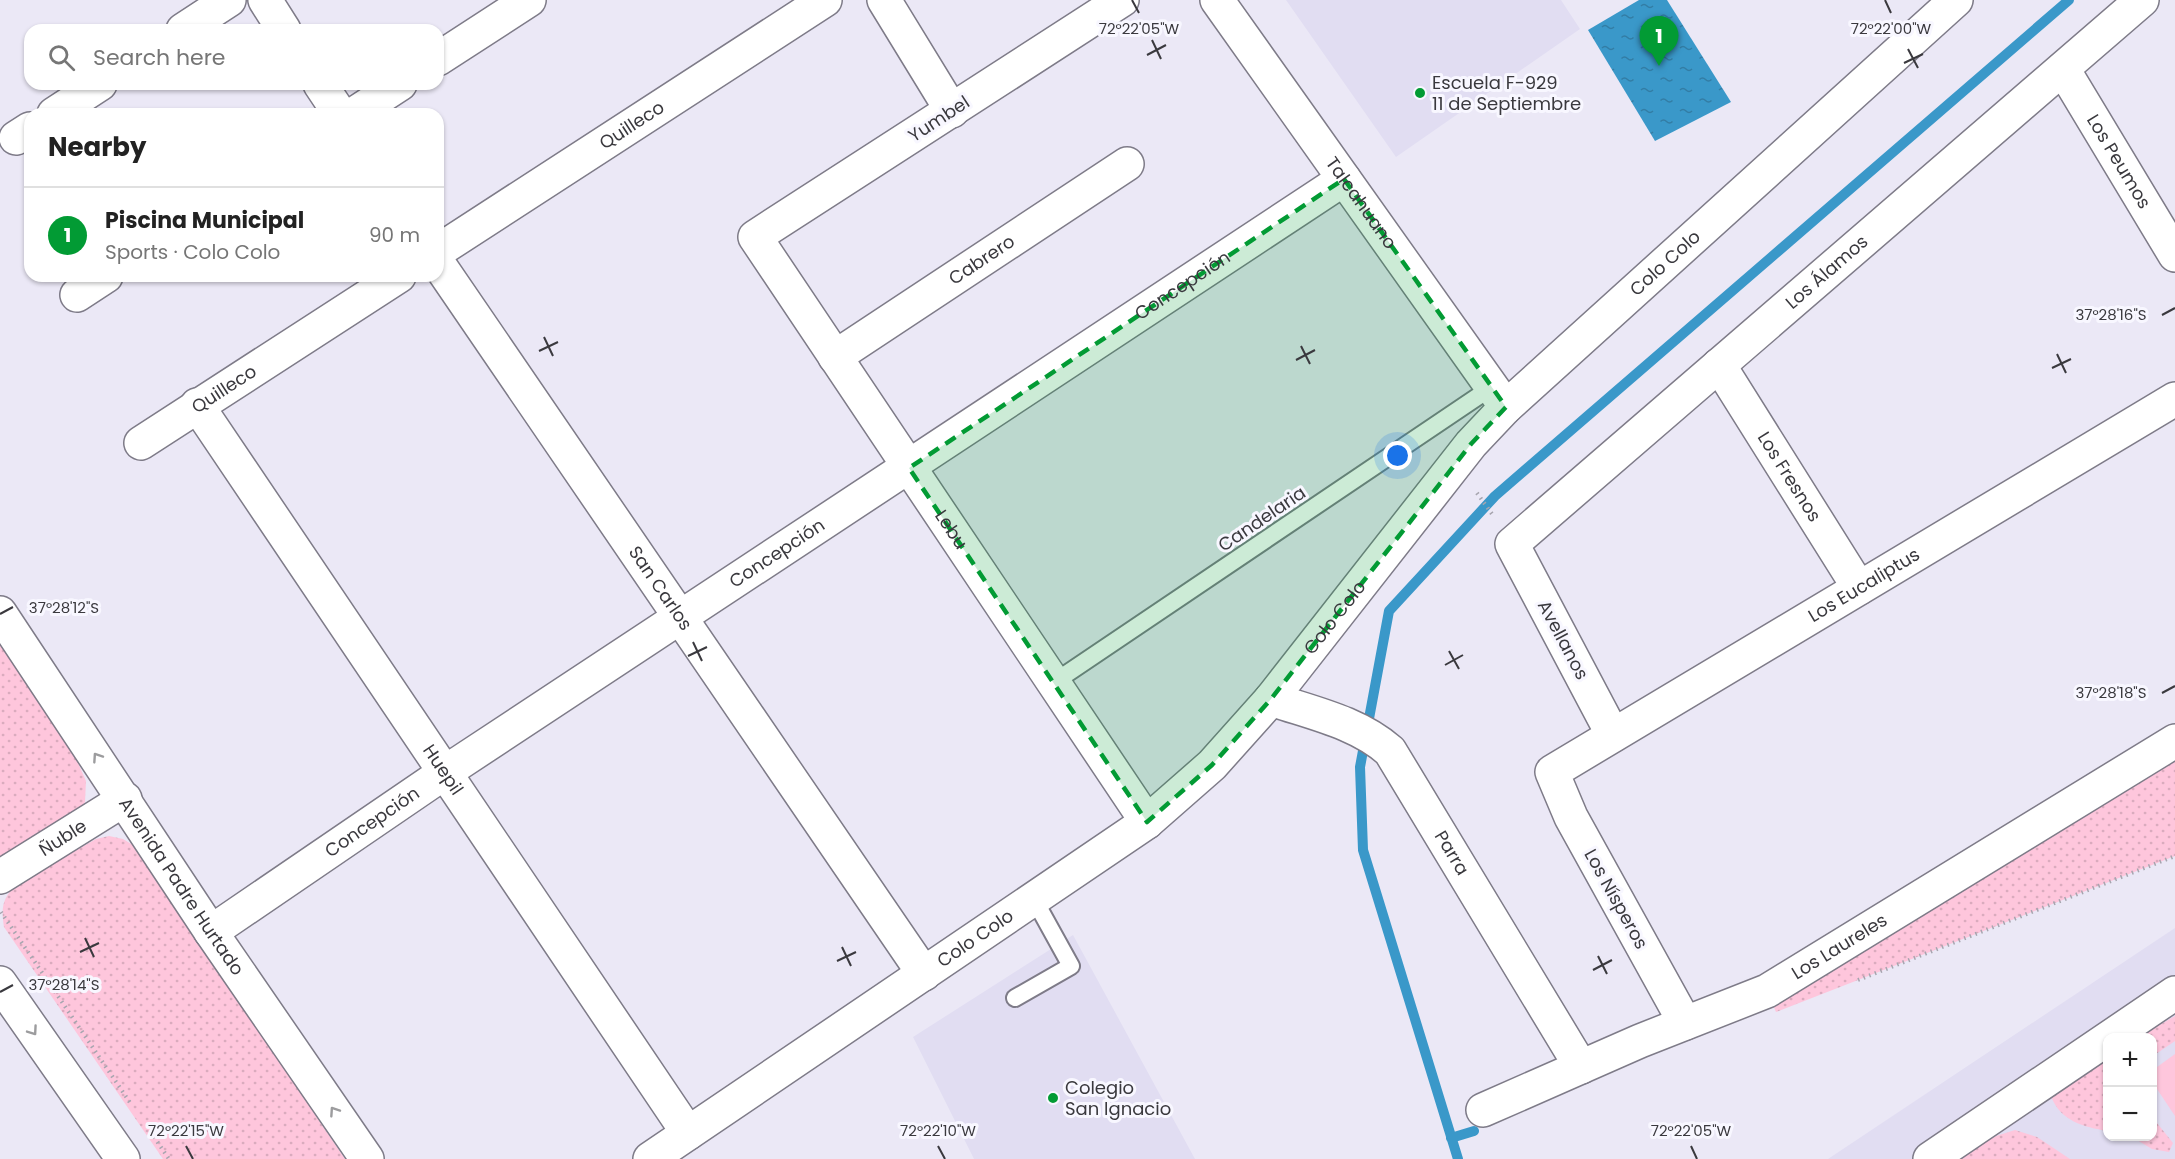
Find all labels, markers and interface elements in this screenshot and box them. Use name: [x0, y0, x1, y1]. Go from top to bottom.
pin: 1: [1640, 16, 1678, 66]
text: 72°22'05"W: [1099, 18, 1180, 39]
text: 72°22'00"W: [1851, 18, 1932, 39]
search box: [24, 24, 444, 90]
icon: search: [45, 41, 78, 74]
text: Search here: [93, 42, 226, 73]
place label: Escuela F-929 11 de Septiembre: [1432, 70, 1581, 116]
marker: Escuela F-929 11 de Septiembre: [1413, 86, 1427, 100]
street label: Yumbel: [903, 89, 974, 148]
street label: Quilleco: [594, 95, 669, 155]
street label: Los Peumos: [2081, 109, 2157, 213]
text: Nearby: [48, 129, 146, 165]
street label: Talcahuano: [1320, 152, 1403, 254]
text: Piscina Municipal: [105, 205, 304, 236]
text: 1: [64, 221, 71, 249]
text: 90 m: [369, 221, 420, 249]
street label: Colo Colo: [1624, 224, 1706, 301]
street label: Cabrero: [944, 229, 1019, 290]
street label: Los Álamos: [1780, 229, 1873, 314]
text: Sports · Colo Colo: [105, 238, 280, 266]
street label: Concepción: [1130, 244, 1235, 326]
text: 37°28'16"S: [2075, 304, 2147, 325]
street label: Quilleco: [187, 359, 261, 419]
street label: Los Fresnos: [1752, 427, 1827, 527]
your location: [1383, 441, 1412, 470]
street label: Candelaria: [1213, 480, 1311, 557]
street label: Lebu: [929, 505, 974, 554]
street label: Concepción: [724, 512, 829, 593]
street label: San Carlos: [623, 541, 699, 635]
street label: Los Eucaliptus: [1803, 542, 1924, 628]
street label: Colo Colo: [1298, 575, 1371, 659]
street label: Avellanos: [1532, 596, 1595, 684]
text: 37°28'12"S: [29, 597, 99, 618]
text: 37°28'18"S: [2075, 682, 2147, 703]
street label: Huepil: [417, 739, 470, 800]
one-way arrow: [93, 752, 104, 763]
street label: Concepción: [319, 780, 424, 863]
street label: Avenida Padre Hurtado: [113, 792, 250, 980]
street label: Ñuble: [34, 813, 91, 862]
street label: Parra: [1429, 826, 1475, 880]
street label: Los Nísperos: [1579, 844, 1654, 953]
street label: Colo Colo: [932, 903, 1018, 973]
street label: Los Laureles: [1787, 907, 1892, 985]
text: 37°28'14"S: [28, 974, 100, 995]
one-way arrow: [26, 1024, 37, 1035]
map controls: [2103, 1033, 2157, 1141]
button: +: [2103, 1033, 2157, 1087]
place label: Colegio San Ignacio: [1065, 1075, 1171, 1121]
button: −: [2103, 1087, 2157, 1141]
marker: Colegio San Ignacio: [1046, 1091, 1060, 1105]
one-way arrow: [330, 1106, 341, 1117]
text: 72°22'15"W: [148, 1120, 224, 1141]
text: 72°22'10"W: [900, 1120, 976, 1141]
text: 72°22'05"W: [1651, 1120, 1732, 1141]

